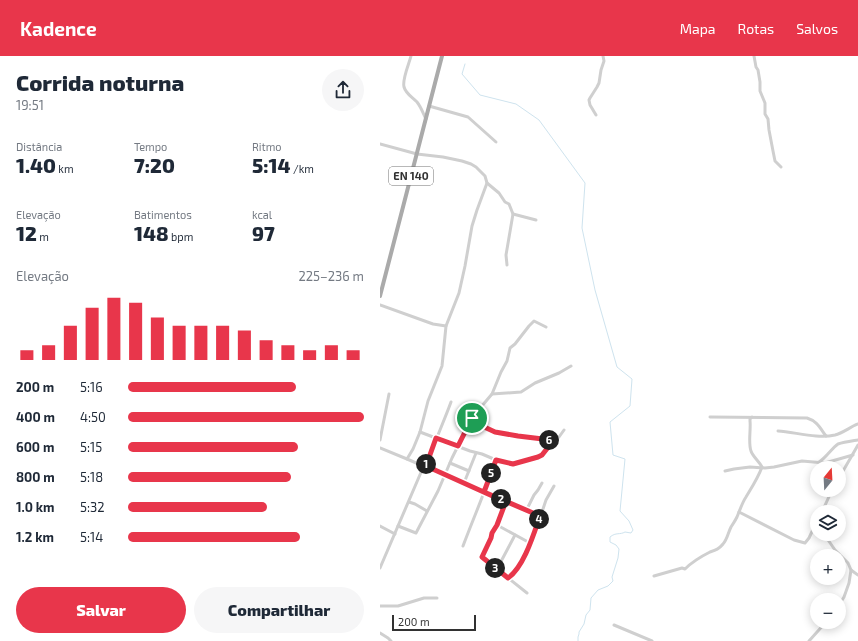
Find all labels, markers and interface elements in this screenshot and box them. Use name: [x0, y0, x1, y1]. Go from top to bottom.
text: Kadence: [20, 17, 97, 40]
text: Mapa: [680, 20, 716, 37]
text: Rotas: [738, 20, 774, 37]
text: Salvos: [796, 20, 838, 37]
text: Corrida noturna: [16, 69, 184, 95]
button: share: [322, 69, 364, 111]
text: 19:51: [16, 97, 44, 113]
text: Distância: [16, 140, 62, 153]
text: Tempo: [134, 140, 167, 153]
text: Ritmo: [252, 140, 282, 153]
text: 1.40: [16, 153, 56, 177]
text: 7:20: [134, 153, 175, 177]
text: 5:14: [252, 153, 291, 177]
text: km: [56, 162, 74, 175]
text: /km: [291, 162, 314, 175]
road number: EN 140: [389, 167, 433, 185]
text: Elevação: [16, 208, 61, 221]
text: Batimentos: [134, 208, 192, 221]
text: kcal: [252, 208, 272, 221]
text: 12: [16, 221, 37, 245]
text: 148: [134, 221, 169, 245]
text: 97: [252, 221, 275, 245]
text: m: [37, 230, 49, 243]
text: bpm: [169, 230, 193, 243]
text: Elevação: [16, 268, 69, 284]
text: 225–236 m: [298, 268, 364, 284]
text: 200 m: [16, 379, 54, 395]
text: 5:16: [80, 379, 103, 395]
pin: [455, 401, 489, 435]
icon: arrive: [461, 407, 483, 429]
text: 400 m: [16, 409, 55, 425]
text: 4:50: [80, 409, 106, 425]
pin: 6: [539, 430, 559, 450]
text: 6: [546, 433, 552, 446]
text: 600 m: [16, 439, 54, 455]
text: 5:15: [80, 439, 102, 455]
pin: 1: [416, 454, 436, 474]
text: 1: [424, 457, 428, 470]
north arrow: [810, 461, 846, 497]
map controls: [810, 461, 846, 629]
pin: 5: [481, 463, 501, 483]
text: 5: [488, 466, 494, 479]
text: 800 m: [16, 469, 55, 485]
text: 5:18: [80, 469, 103, 485]
pin: 2: [491, 489, 511, 509]
text: 2: [498, 492, 504, 505]
text: 1.0 km: [16, 499, 55, 515]
text: 5:32: [80, 499, 105, 515]
button: layers: [810, 505, 846, 541]
pin: 4: [529, 509, 549, 529]
text: 4: [535, 512, 543, 525]
text: 1.2 km: [16, 529, 54, 545]
text: 5:14: [80, 529, 103, 545]
button: +: [810, 549, 846, 585]
pin: 3: [485, 558, 505, 578]
text: 3: [492, 561, 498, 574]
button: Salvar: [16, 587, 186, 633]
button: Compartilhar: [194, 587, 364, 633]
button: −: [810, 593, 846, 629]
scale bar: [392, 613, 476, 632]
text: 200 m: [398, 615, 430, 628]

